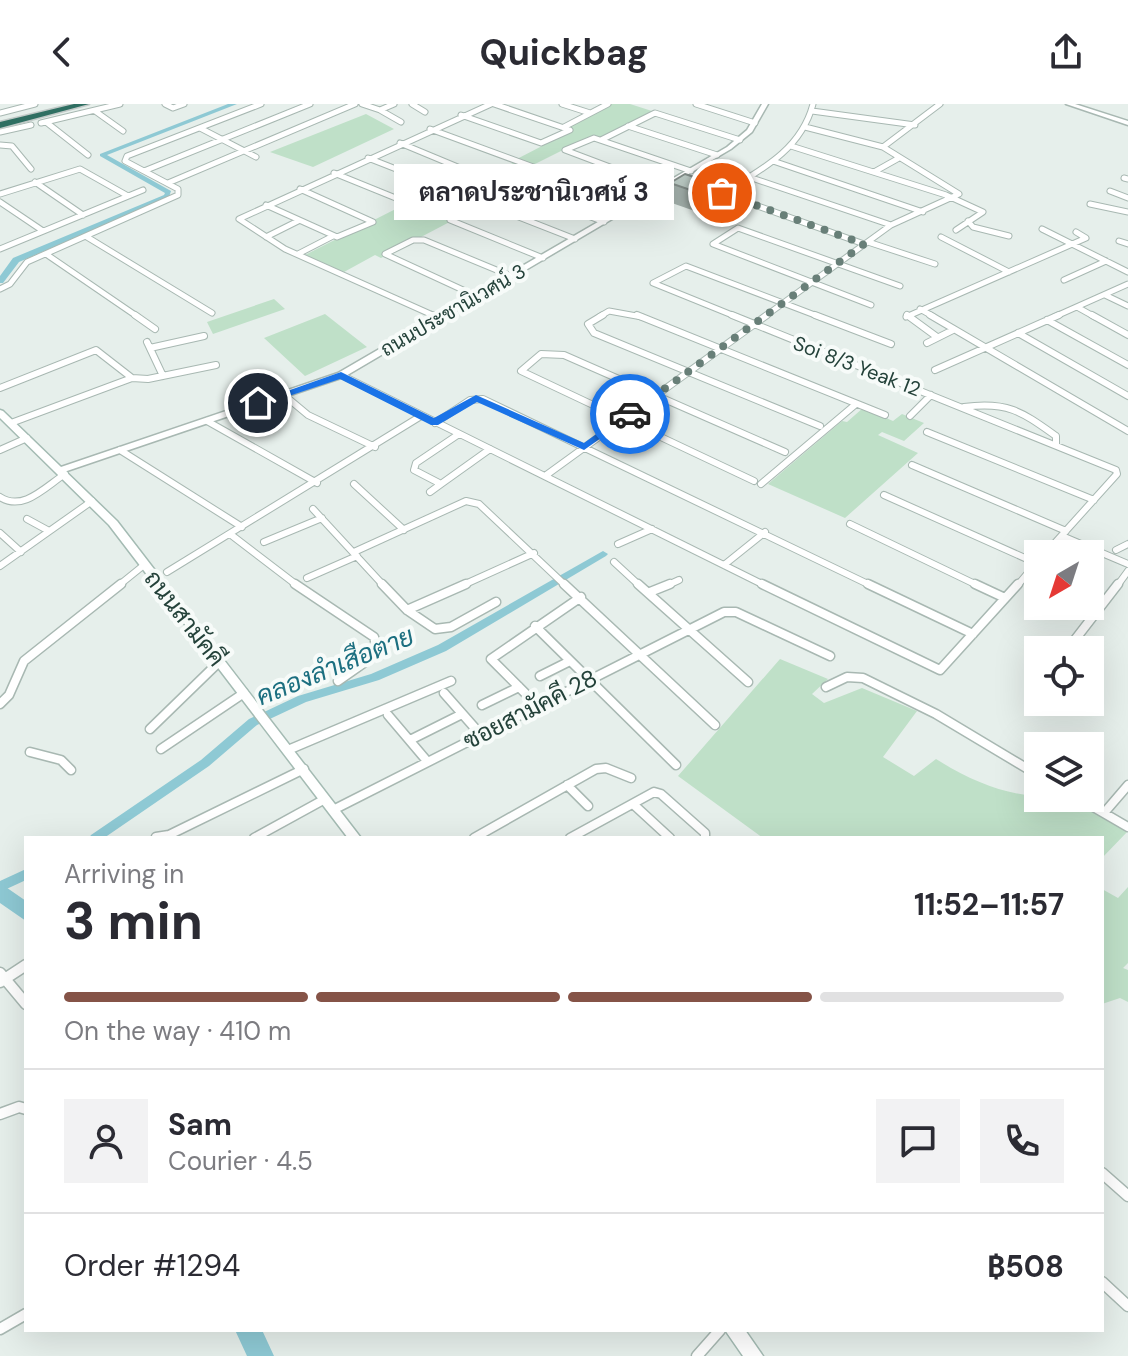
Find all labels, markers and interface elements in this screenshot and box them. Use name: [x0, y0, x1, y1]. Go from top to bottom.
text: Quickbag: [479, 29, 649, 76]
icon: back: [40, 30, 84, 74]
icon: share: [1044, 30, 1088, 74]
pin: [688, 159, 756, 227]
callout: ตลาดประชานิเวศน์ 3: [394, 165, 674, 221]
icon: bag: [700, 171, 744, 215]
text: ตลาดประชานิเวศน์ 3: [419, 175, 649, 209]
street label: ถนนประชานิเวศน์ 3: [375, 257, 530, 362]
street label: Soi 8/3 Yeak 12: [790, 330, 924, 402]
pin: [224, 369, 292, 437]
courier: [590, 374, 670, 454]
icon: home: [236, 381, 280, 425]
icon: car: [608, 392, 652, 436]
north arrow: [1024, 540, 1104, 620]
map controls: [1024, 540, 1104, 812]
street label: ถนนสามัคคี: [138, 564, 232, 672]
water label: คลองลำเสือตาย: [251, 619, 419, 713]
button: locate: [1024, 636, 1104, 716]
street label: ซอยสามัคคี 28: [458, 662, 602, 756]
button: layers: [1024, 732, 1104, 812]
text: Arriving in: [64, 857, 184, 891]
text: 11:52–11:57: [914, 885, 1064, 924]
text: 3 min: [64, 887, 203, 955]
text: On the way · 410 m: [64, 1014, 291, 1048]
button: person: [64, 1099, 148, 1183]
button: chat: [876, 1099, 960, 1183]
button: phone: [980, 1099, 1064, 1183]
text: Sam: [168, 1105, 232, 1144]
text: Courier · 4.5: [168, 1144, 313, 1178]
text: Order #1294: [64, 1246, 240, 1285]
text: ฿508: [987, 1247, 1064, 1286]

